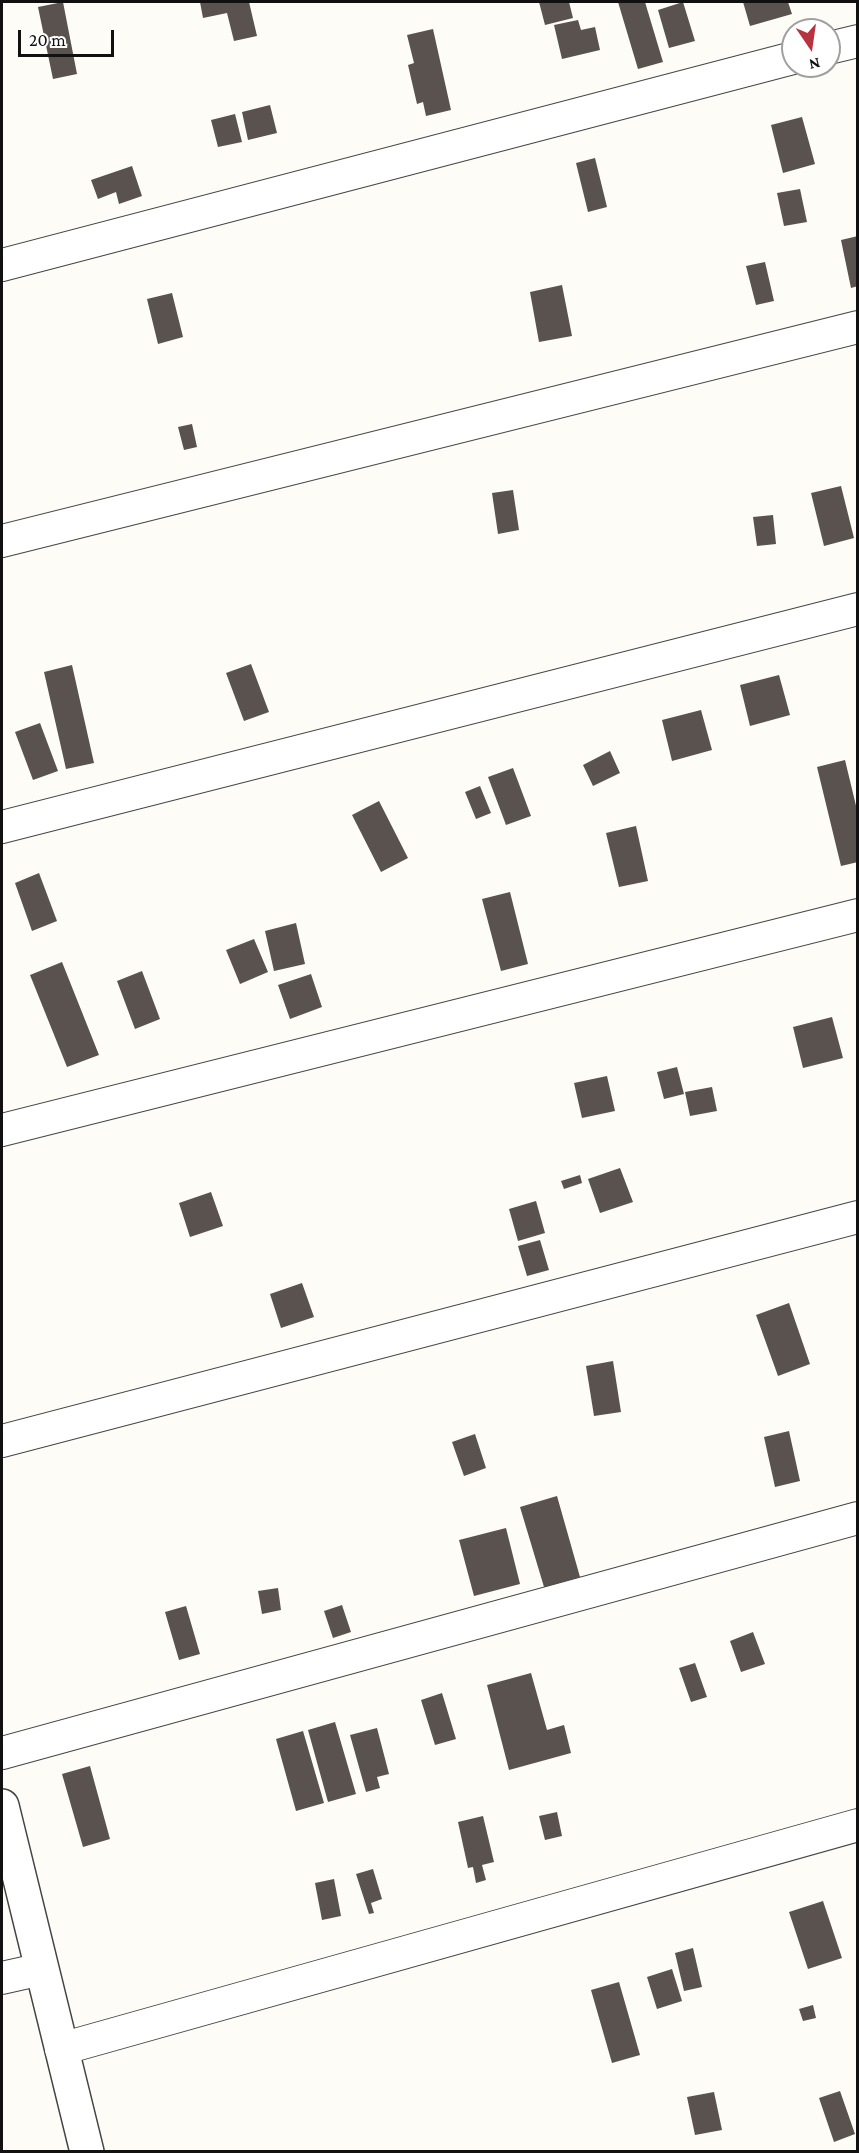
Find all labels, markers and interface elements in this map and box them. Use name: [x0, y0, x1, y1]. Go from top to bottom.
scale bar: [21, 18, 117, 56]
north arrow: [781, 18, 841, 78]
text: 20 m: [29, 30, 66, 50]
text: N: [807, 55, 822, 74]

